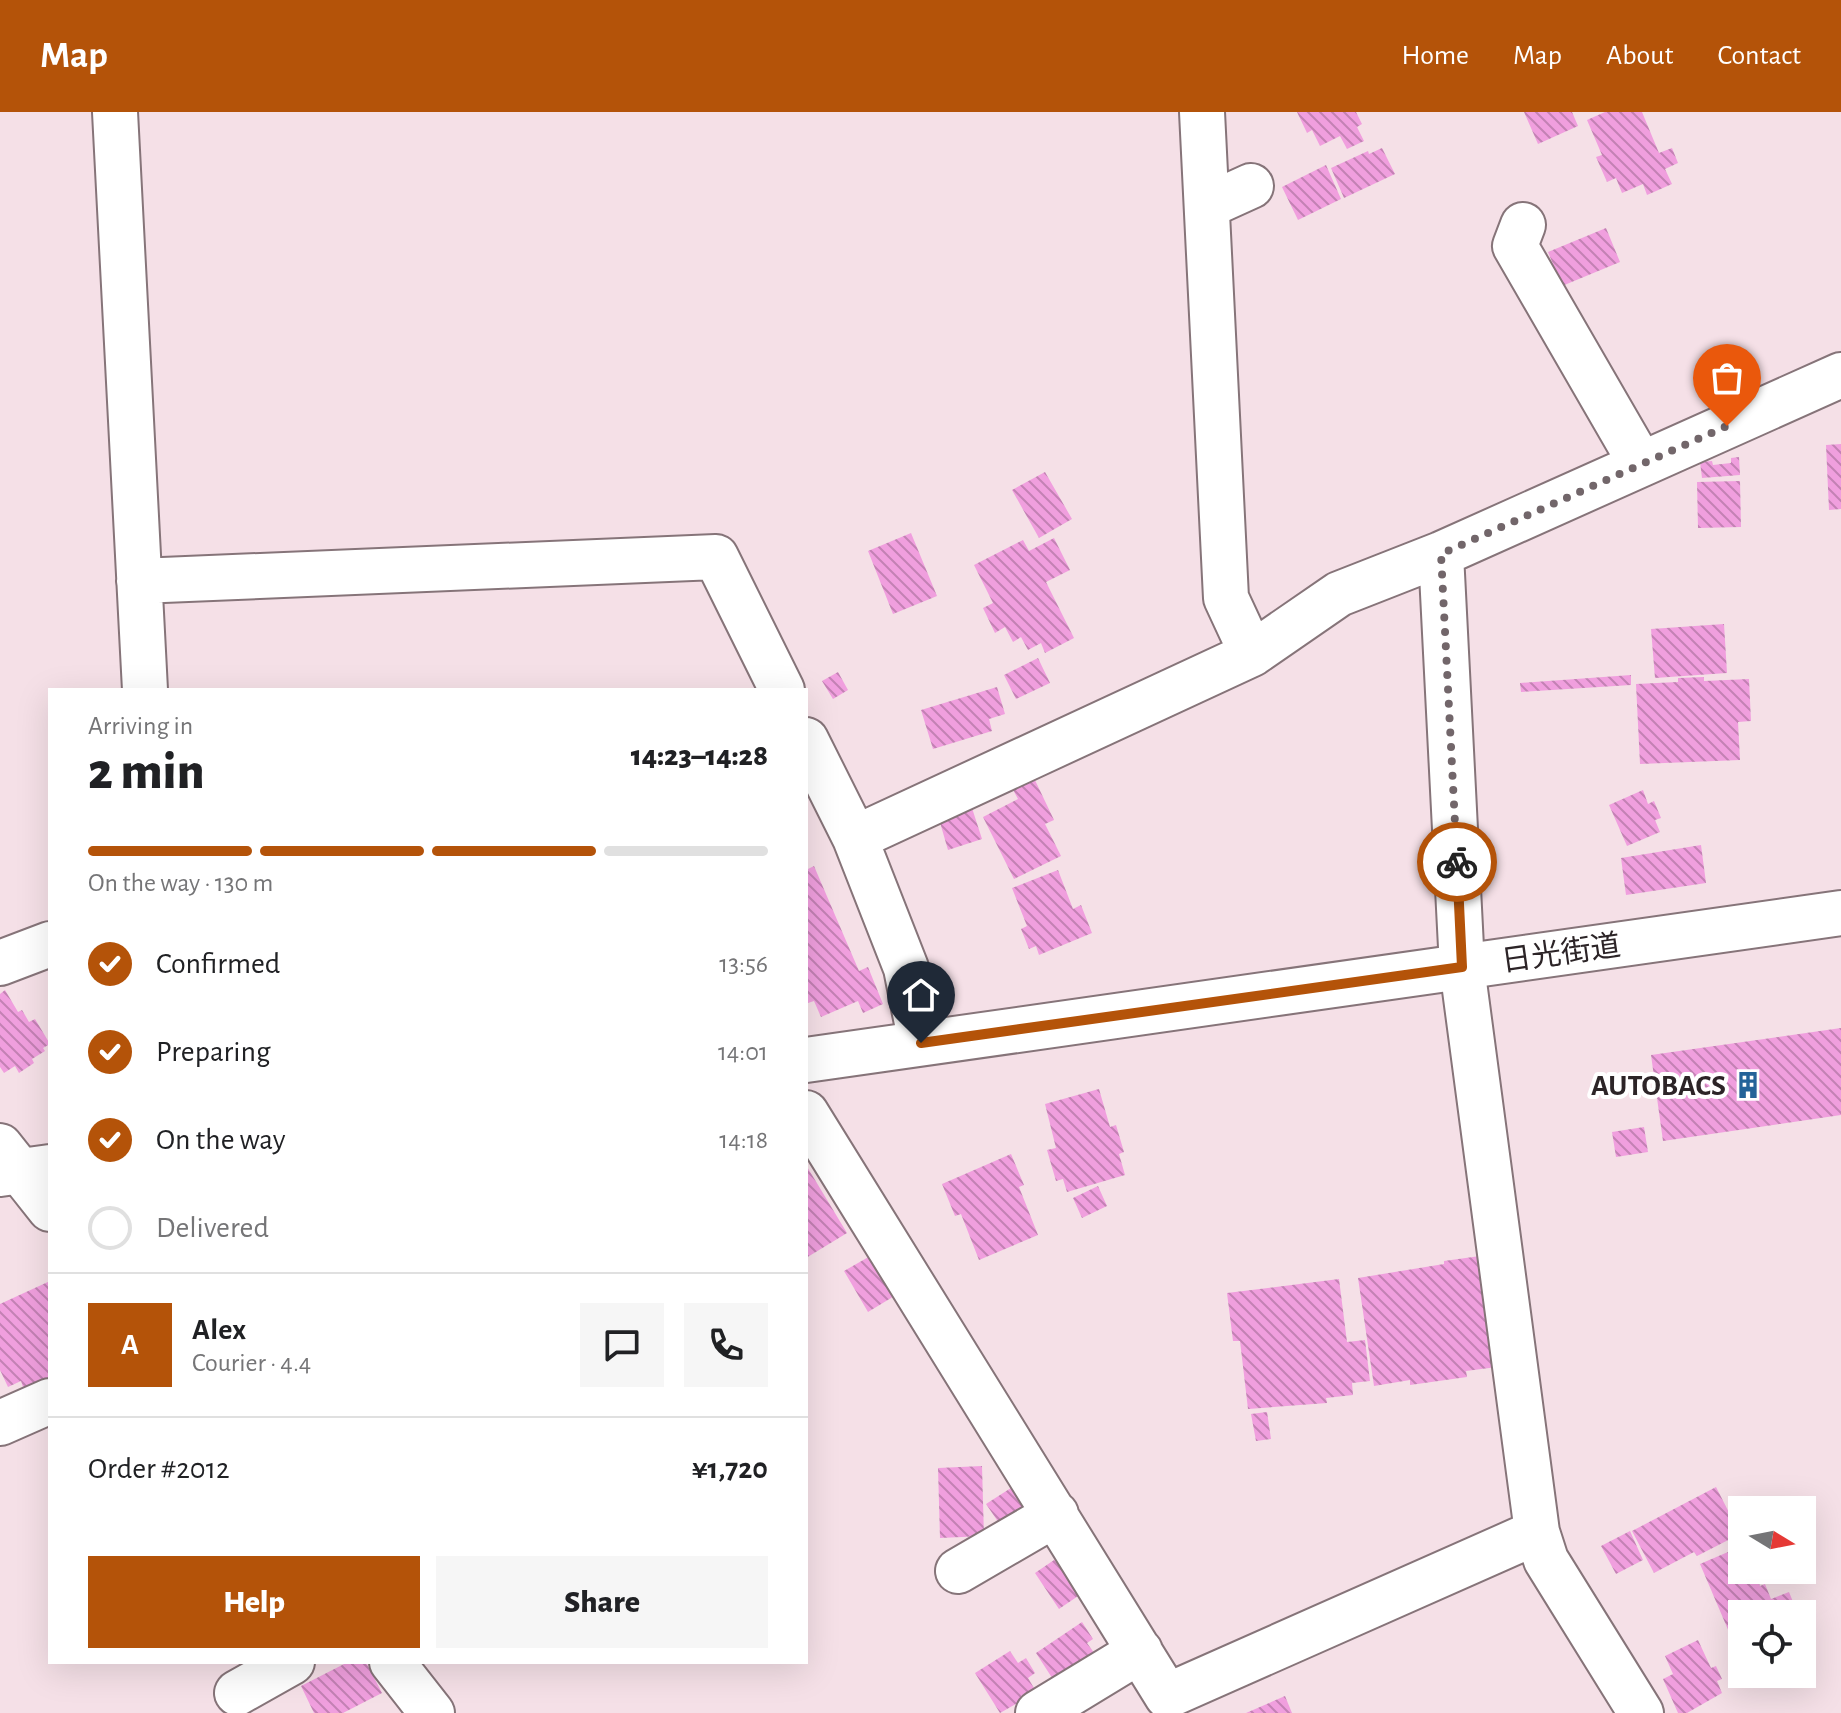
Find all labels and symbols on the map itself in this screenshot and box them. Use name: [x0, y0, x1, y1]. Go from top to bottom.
pin: [1693, 344, 1761, 426]
courier: [1417, 822, 1497, 902]
street label: 日光街道: [1499, 929, 1623, 977]
pin: [887, 961, 955, 1043]
building icon: AUTOBACS: [1733, 1070, 1763, 1100]
place label: AUTOBACS: [1591, 1071, 1726, 1101]
north arrow: [1728, 1496, 1816, 1584]

